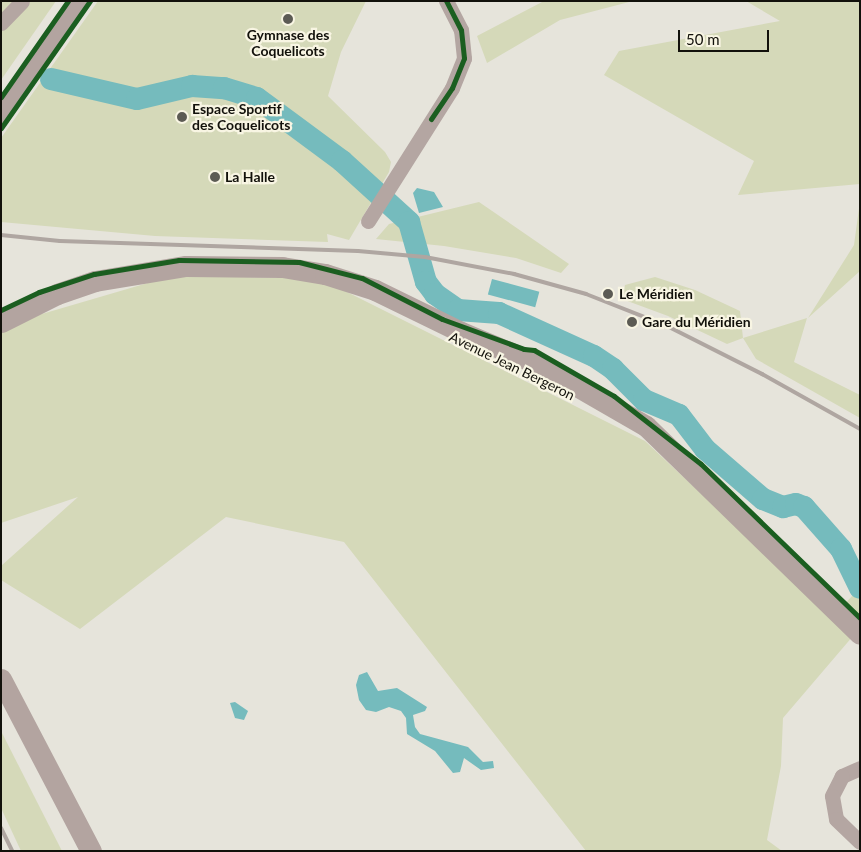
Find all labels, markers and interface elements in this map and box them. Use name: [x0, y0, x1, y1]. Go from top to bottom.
marker: Gymnase des Coquelicots: [282, 13, 294, 25]
scale bar: [681, 20, 772, 52]
place label: Gymnase des Coquelicots: [247, 27, 329, 59]
text: 50 m: [686, 30, 720, 48]
place label: Espace Sportif des Coquelicots: [192, 101, 290, 134]
marker: Espace Sportif des Coquelicots: [176, 111, 188, 123]
place label: La Halle: [225, 169, 275, 185]
marker: La Halle: [209, 171, 221, 183]
place label: Le Méridien: [619, 286, 693, 302]
marker: Le Méridien: [601, 287, 615, 301]
place label: Gare du Méridien: [642, 314, 751, 330]
marker: Gare du Méridien: [626, 316, 638, 328]
street label: Avenue Jean Bergeron: [446, 328, 578, 404]

